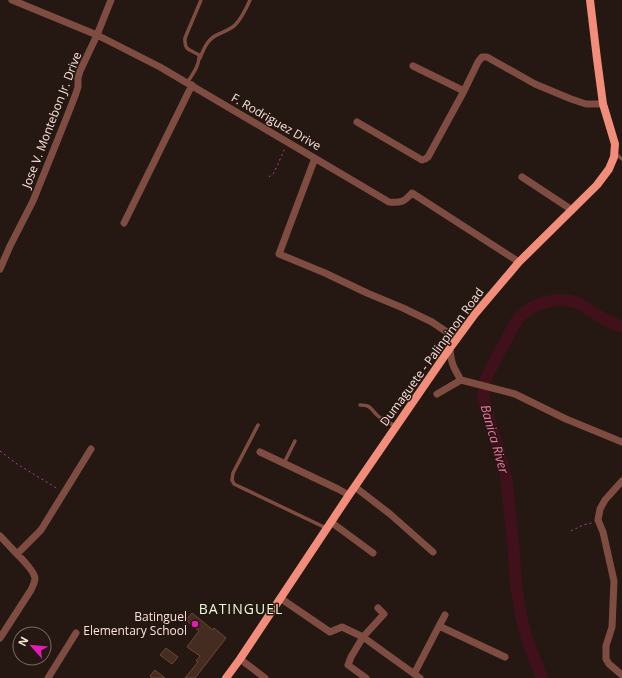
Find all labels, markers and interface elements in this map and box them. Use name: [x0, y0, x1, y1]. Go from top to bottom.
street label: Jose V. Montebon Jr. Drive: [17, 49, 85, 191]
street label: F. Rodriguez Drive: [228, 89, 324, 154]
street label: Dumaguete - Palinpinon Road: [376, 284, 488, 429]
water label: Banica River: [477, 402, 514, 476]
district label: BATINGUEL: [199, 599, 283, 618]
place label: Batinguel Elementary School: [83, 608, 187, 639]
marker: Batinguel Elementary School: [190, 619, 200, 629]
north arrow: [12, 626, 52, 666]
text: N: [14, 634, 31, 649]

